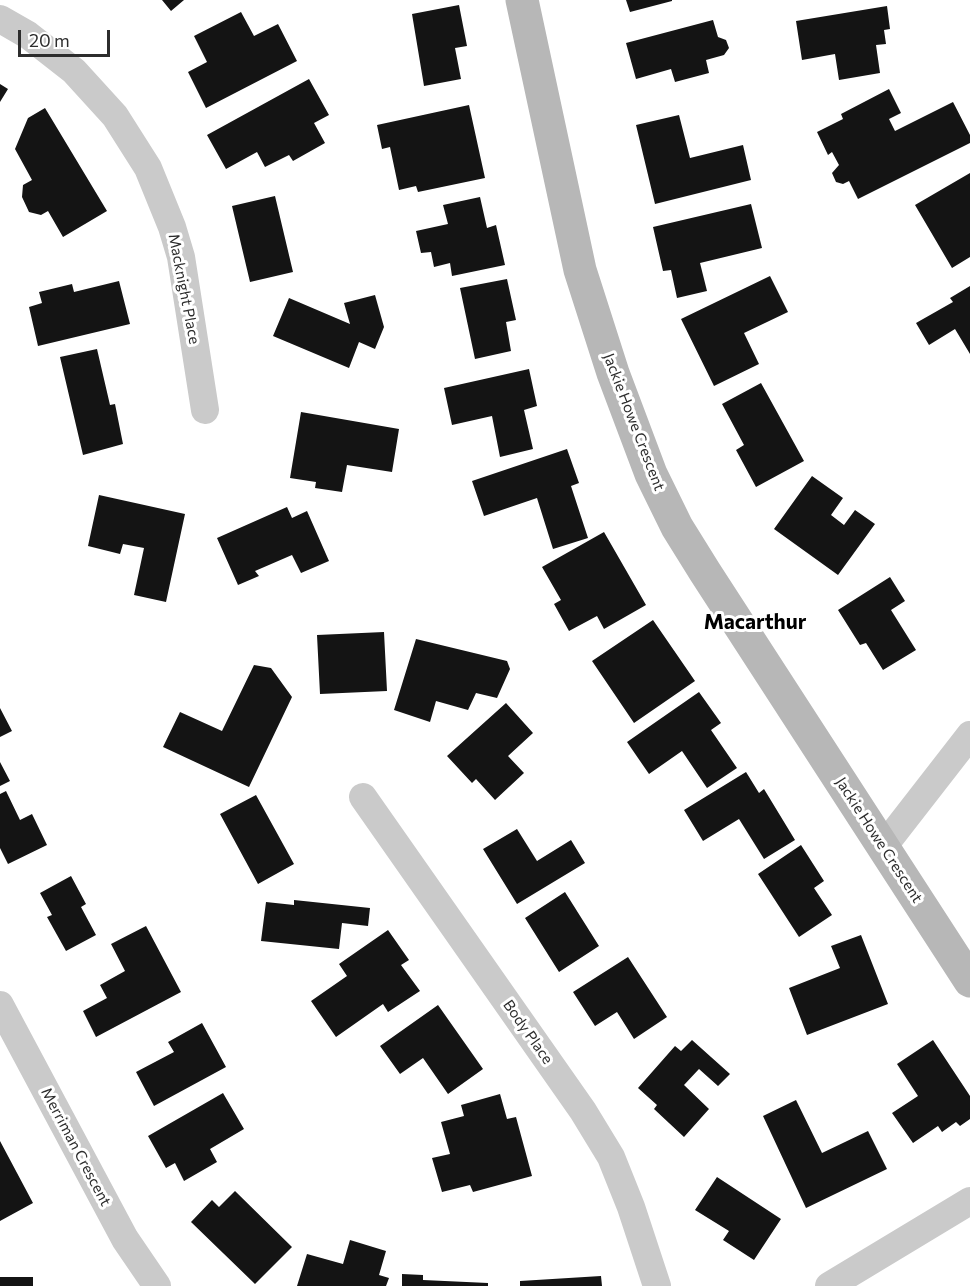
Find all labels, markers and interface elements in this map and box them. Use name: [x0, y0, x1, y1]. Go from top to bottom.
scale bar: [21, 18, 112, 56]
text: 20 m: [29, 29, 70, 51]
street label: Macknight Place: [164, 232, 204, 346]
street label: Jackie Howe Crescent: [599, 351, 669, 493]
district label: Macarthur: [704, 609, 806, 635]
street label: Jackie Howe Crescent: [832, 774, 926, 906]
street label: Body Place: [499, 996, 557, 1068]
street label: Merriman Crescent: [37, 1085, 115, 1209]

